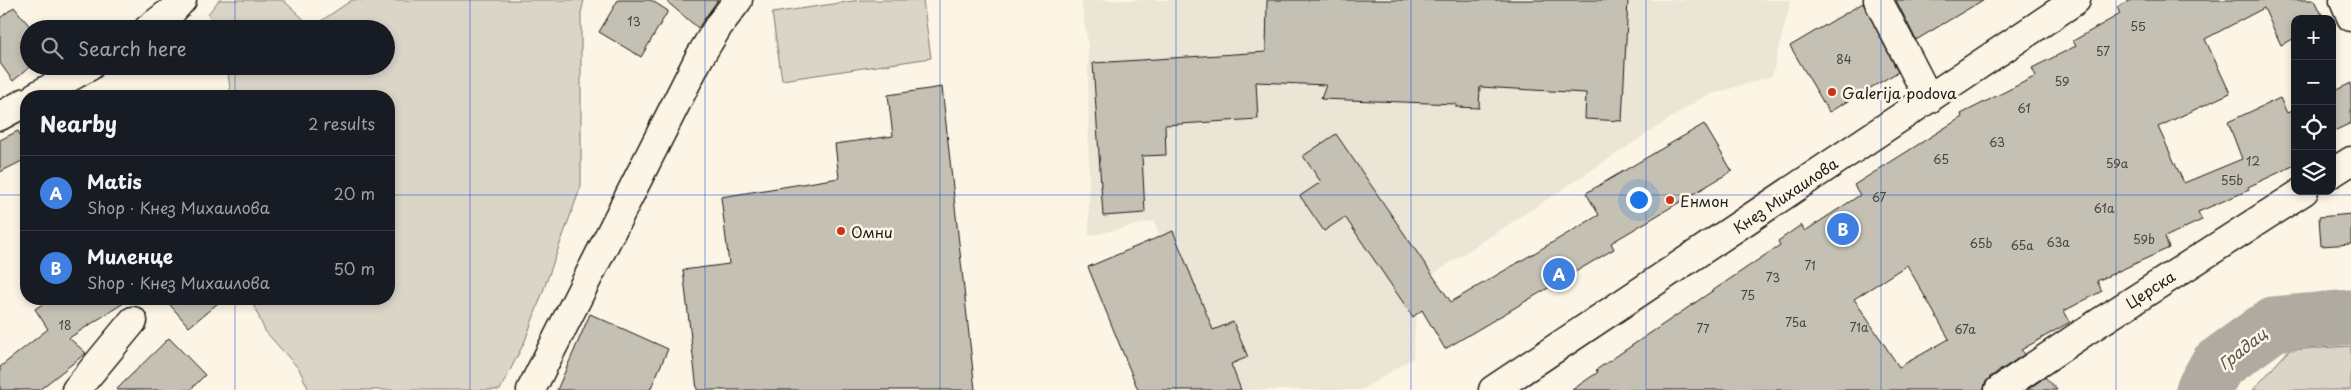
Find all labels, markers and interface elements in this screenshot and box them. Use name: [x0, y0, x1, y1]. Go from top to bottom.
house number: 13: [627, 12, 641, 30]
map controls: [2291, 15, 2336, 195]
button: +: [2291, 15, 2336, 60]
house number: 55: [2130, 17, 2146, 35]
search box: [20, 20, 395, 75]
icon: search: [38, 34, 66, 62]
text: Search here: [78, 34, 187, 62]
house number: 57: [2096, 42, 2110, 60]
house number: 84: [1836, 50, 1852, 68]
button: −: [2291, 60, 2336, 105]
house number: 59: [2055, 72, 2069, 90]
place label: Galerija podova: [1842, 81, 1957, 104]
marker: Galerija podova: [1826, 86, 1838, 98]
house number: 61: [2017, 99, 2031, 117]
button: locate: [2291, 105, 2336, 150]
text: Nearby: [40, 107, 117, 139]
text: 2 results: [308, 111, 375, 135]
house number: 63: [1989, 133, 2005, 151]
house number: 65: [1933, 150, 1949, 168]
button: layers: [2291, 150, 2336, 195]
street label: Кнез Михаилова: [1728, 151, 1843, 239]
house number: 12: [2246, 152, 2260, 170]
house number: 59a: [2106, 154, 2129, 172]
text: Matis: [87, 167, 142, 195]
house number: 55b: [2221, 171, 2243, 189]
text: A: [50, 181, 62, 205]
text: 20 m: [334, 181, 375, 205]
your location: [1626, 187, 1652, 213]
house number: 67: [1872, 188, 1887, 206]
place label: Енмон: [1680, 189, 1729, 212]
marker: Енмон: [1664, 194, 1676, 206]
text: Shop · Кнез Михаилова: [87, 195, 270, 219]
house number: 61a: [2094, 199, 2115, 217]
pin: B: [1827, 210, 1859, 248]
place label: Омни: [851, 220, 893, 243]
marker: Омни: [835, 225, 847, 237]
house number: 59b: [2133, 230, 2155, 248]
house number: 63a: [2046, 233, 2070, 251]
house number: 65b: [1970, 234, 1992, 252]
house number: 65a: [2010, 236, 2034, 254]
text: Миленце: [87, 242, 173, 270]
pin: A: [1543, 255, 1575, 293]
text: B: [51, 256, 61, 280]
text: 50 m: [334, 256, 375, 280]
house number: 71: [1804, 256, 1816, 274]
street label: Церска: [2121, 264, 2180, 314]
house number: 73: [1766, 268, 1780, 286]
text: Shop · Кнез Михаилова: [87, 270, 270, 294]
house number: 75: [1741, 286, 1755, 304]
house number: 75a: [1785, 313, 1807, 331]
house number: 18: [59, 316, 71, 334]
house number: 71a: [1850, 318, 1869, 336]
house number: 77: [1696, 319, 1710, 337]
house number: 67a: [1954, 320, 1976, 338]
water label: Градац: [2213, 321, 2272, 375]

